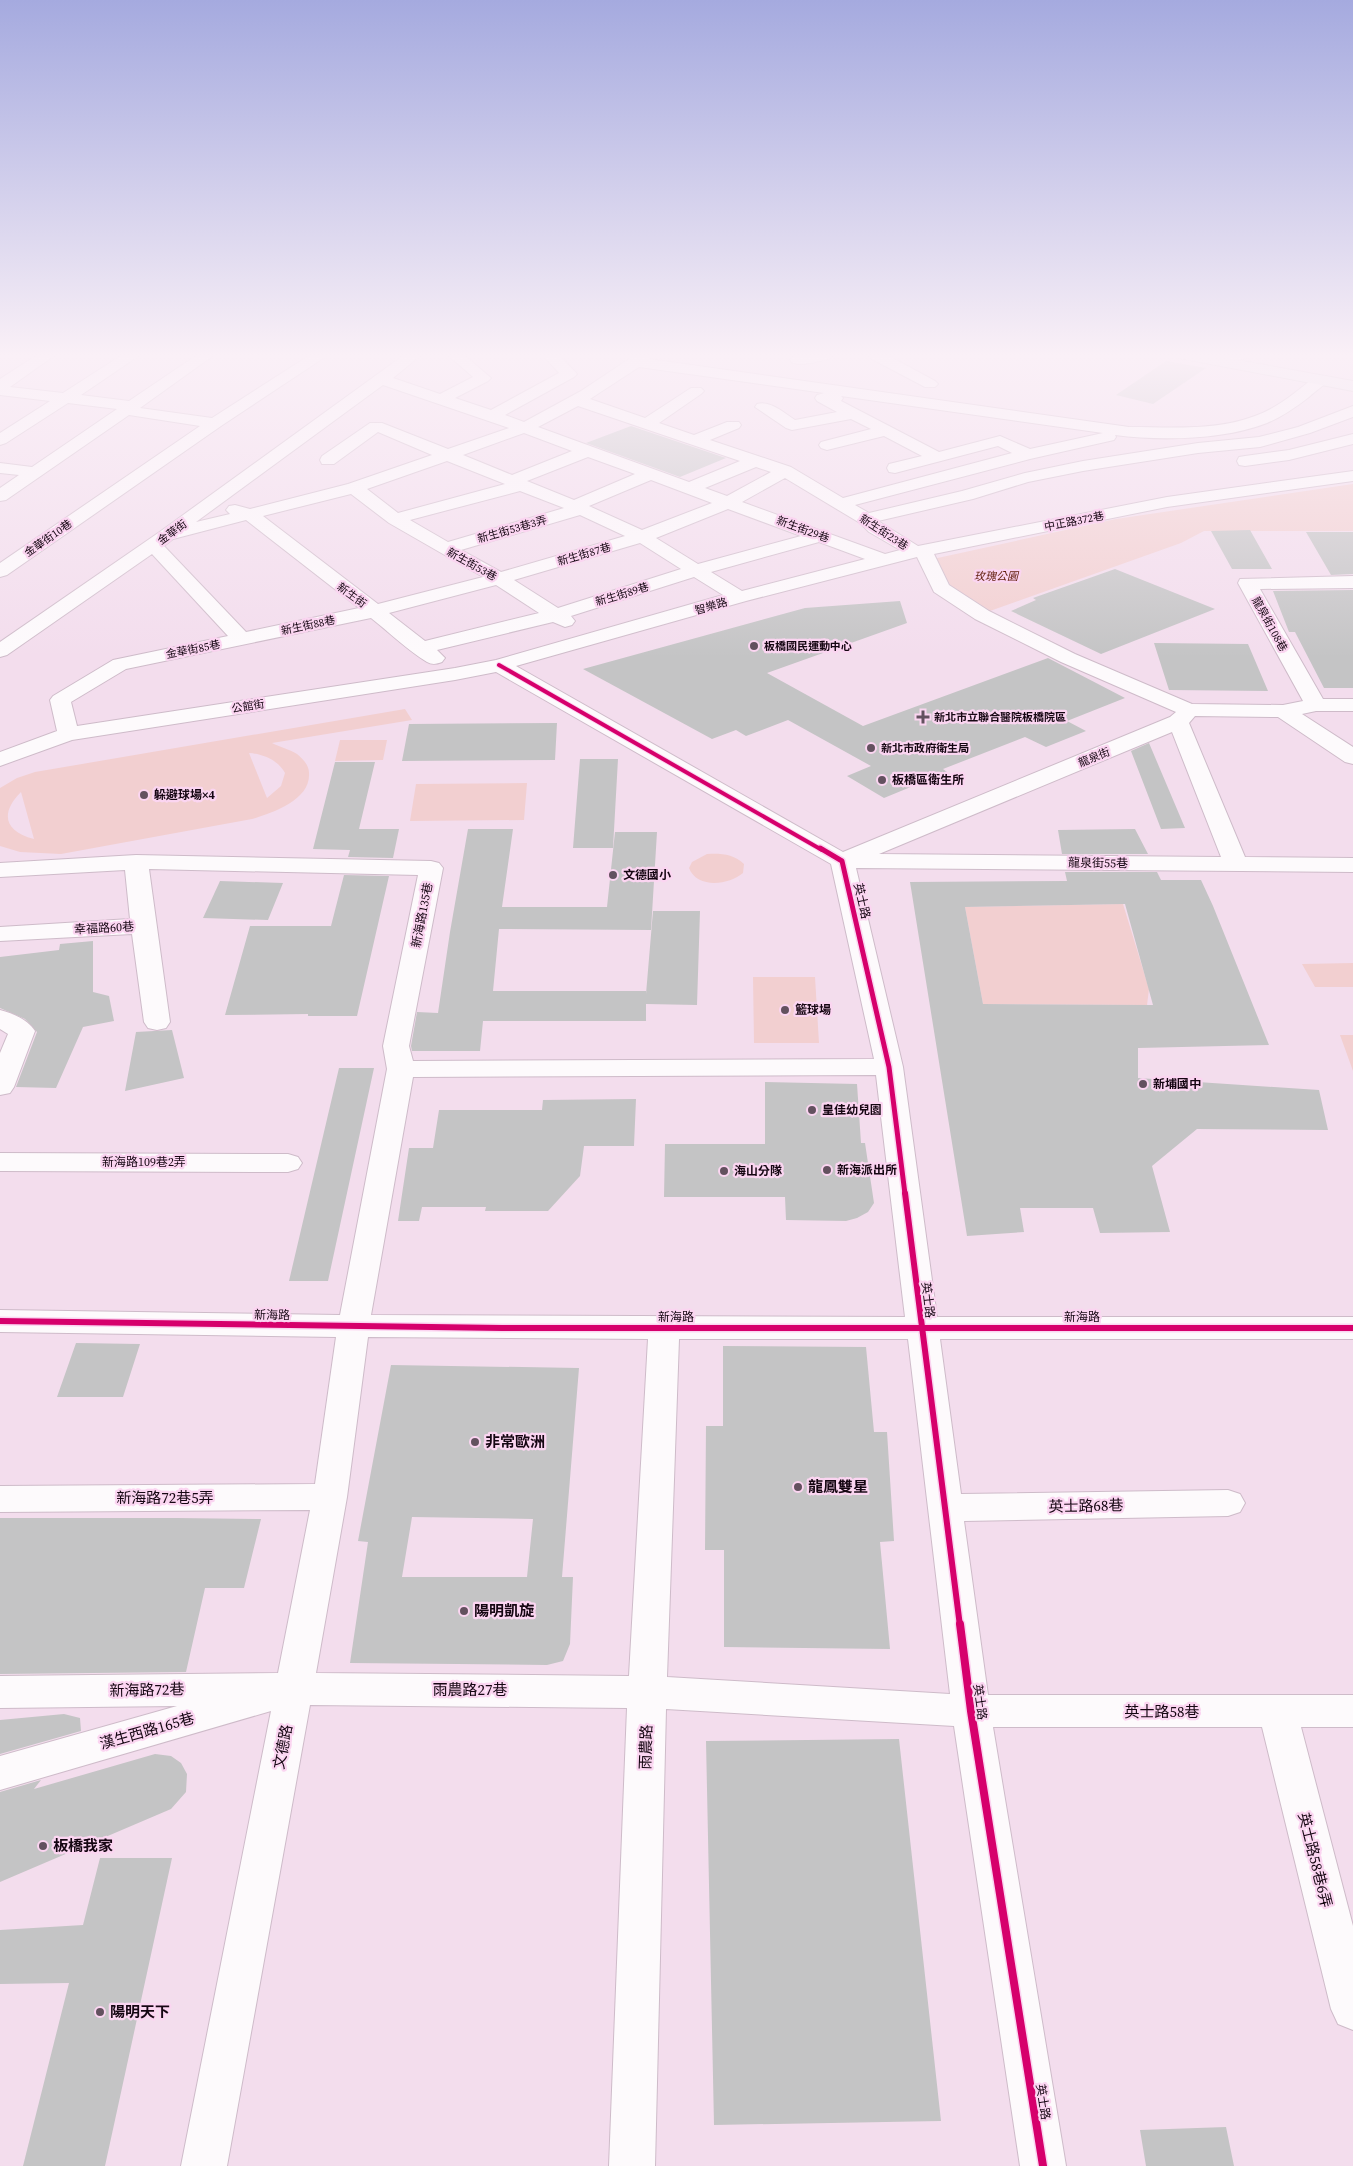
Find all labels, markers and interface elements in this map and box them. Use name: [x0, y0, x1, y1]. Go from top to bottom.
street label: 中正路372巷: [1043, 508, 1105, 535]
street label: 新生街23巷: [857, 511, 911, 554]
street label: 新生街53巷3弄: [476, 512, 549, 547]
street label: 新生街29巷: [774, 513, 831, 546]
street label: 金華街10巷: [21, 516, 75, 560]
street label: 金華街: [155, 517, 190, 548]
street label: 新生街87巷: [556, 540, 613, 569]
street label: 新生街53巷: [444, 545, 499, 584]
park label: 玫瑰公園: [974, 569, 1020, 584]
street label: 新生街89巷: [594, 579, 651, 610]
street label: 新生街: [334, 580, 369, 611]
street label: 龍泉街108巷: [1248, 594, 1291, 654]
street label: 智樂路: [693, 595, 729, 618]
street label: 新生街88巷: [280, 612, 337, 639]
street label: 金華街85巷: [165, 637, 222, 662]
place label: 板橋國民運動中心: [764, 639, 852, 654]
marker: 板橋國民運動中心: [748, 640, 760, 652]
street label: 公館街: [231, 697, 266, 716]
marker: 新北市立聯合醫院板橋院區: [916, 710, 930, 724]
place label: 新北市立聯合醫院板橋院區: [934, 710, 1066, 725]
place label: 新北市政府衛生局: [881, 741, 969, 756]
marker: 新北市政府衛生局: [865, 742, 877, 754]
street label: 龍泉街: [1076, 744, 1112, 771]
place label: 板橋區衛生所: [892, 772, 964, 788]
marker: 板橋區衛生所: [876, 774, 888, 786]
place label: 躲避球場×4: [154, 787, 216, 803]
marker: 躲避球場×4: [138, 789, 150, 801]
street label: 龍泉街55巷: [1068, 854, 1128, 872]
place label: 文德國小: [623, 867, 671, 883]
marker: 文德國小: [607, 869, 619, 881]
street label: 新海路135巷: [408, 881, 436, 949]
street label: 英士路: [850, 882, 874, 920]
street label: 幸福路60巷: [74, 918, 134, 938]
place label: 籃球場: [795, 1002, 831, 1018]
marker: 籃球場: [779, 1004, 791, 1016]
place label: 新埔國中: [1153, 1076, 1201, 1092]
marker: 新埔國中: [1137, 1078, 1149, 1090]
place label: 皇佳幼兒園: [822, 1102, 882, 1118]
marker: 皇佳幼兒園: [806, 1104, 818, 1116]
street label: 新海路109巷2弄: [102, 1154, 186, 1170]
place label: 新海派出所: [837, 1162, 897, 1178]
place label: 海山分隊: [734, 1163, 782, 1179]
marker: 新海派出所: [821, 1164, 833, 1176]
marker: 海山分隊: [718, 1165, 730, 1177]
street label: 英士路: [918, 1281, 938, 1319]
street label: 新海路: [254, 1307, 290, 1323]
street label: 新海路: [658, 1309, 694, 1325]
street label: 新海路: [1064, 1309, 1100, 1325]
place label: 非常歐洲: [485, 1431, 545, 1452]
marker: 非常歐洲: [469, 1436, 481, 1448]
place label: 龍鳳雙星: [808, 1476, 868, 1497]
marker: 龍鳳雙星: [792, 1481, 804, 1493]
street label: 新海路72巷5弄: [116, 1487, 214, 1508]
street label: 英士路68巷: [1048, 1494, 1124, 1517]
place label: 陽明凱旋: [474, 1600, 535, 1621]
marker: 陽明凱旋: [458, 1605, 470, 1617]
street label: 新海路72巷: [109, 1678, 185, 1701]
street label: 雨農路27巷: [432, 1679, 508, 1700]
street label: 英士路: [970, 1683, 990, 1721]
street label: 英士路58巷: [1124, 1701, 1200, 1722]
street label: 漢生西路165巷: [97, 1707, 197, 1754]
street label: 文德路: [268, 1723, 297, 1771]
street label: 雨農路: [634, 1724, 657, 1770]
street label: 英士路58巷6弄: [1294, 1810, 1337, 1910]
place label: 板橋我家: [53, 1835, 113, 1856]
marker: 板橋我家: [37, 1840, 49, 1852]
place label: 陽明天下: [110, 2001, 170, 2022]
marker: 陽明天下: [94, 2006, 106, 2018]
street label: 英士路: [1032, 2083, 1054, 2121]

